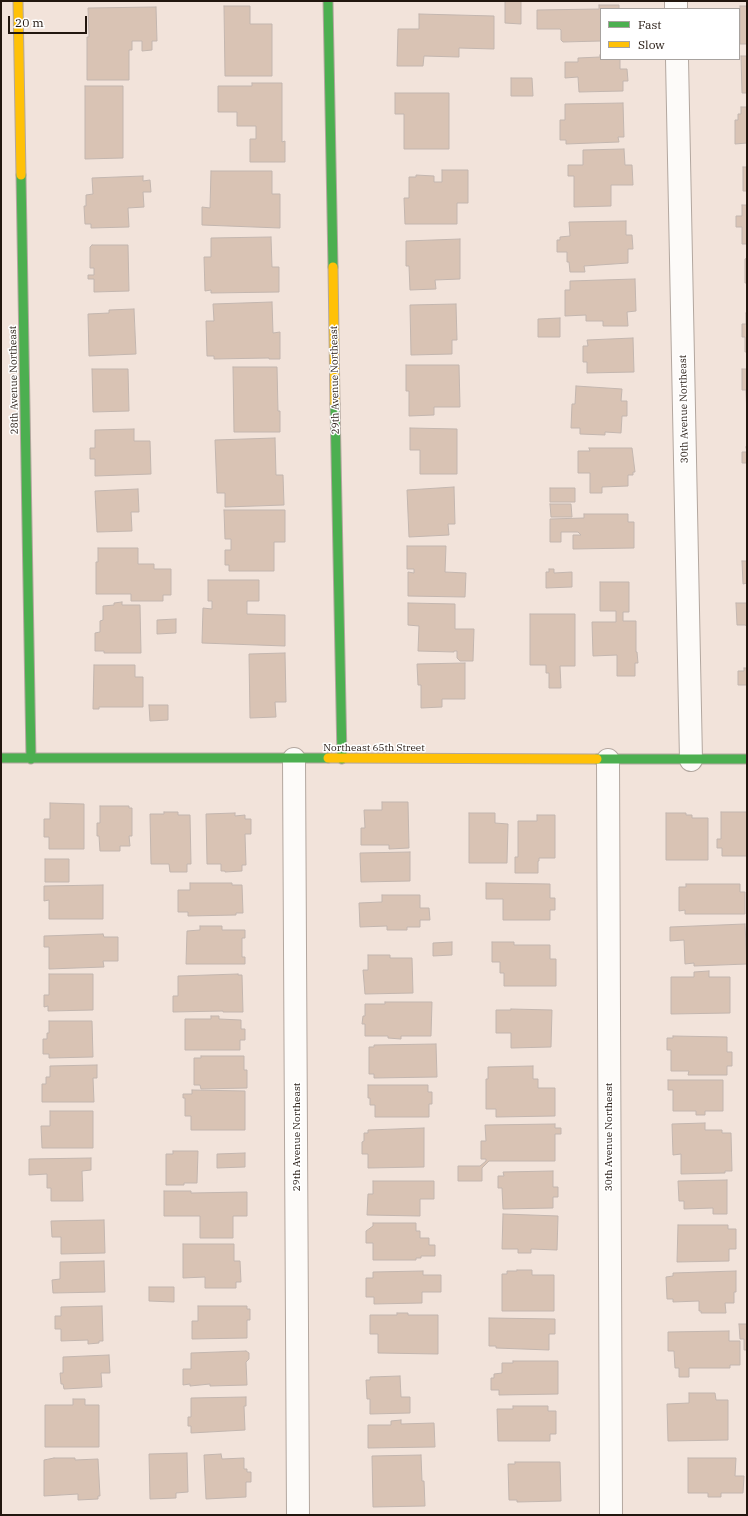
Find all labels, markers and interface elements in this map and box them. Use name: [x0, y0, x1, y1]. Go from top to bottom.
scale bar: [10, 8, 89, 34]
legend: [600, 8, 740, 60]
text: 20 m: [15, 15, 44, 30]
text: Fast: [638, 17, 662, 32]
text: Slow: [638, 37, 665, 52]
street label: 28th Avenue Northeast: [7, 326, 21, 434]
street label: 29th Avenue Northeast: [328, 326, 342, 434]
street label: 30th Avenue Northeast: [677, 355, 691, 463]
street label: Northeast 65th Street: [323, 742, 425, 754]
street label: 29th Avenue Northeast: [291, 1083, 303, 1191]
street label: 30th Avenue Northeast: [603, 1083, 615, 1191]

